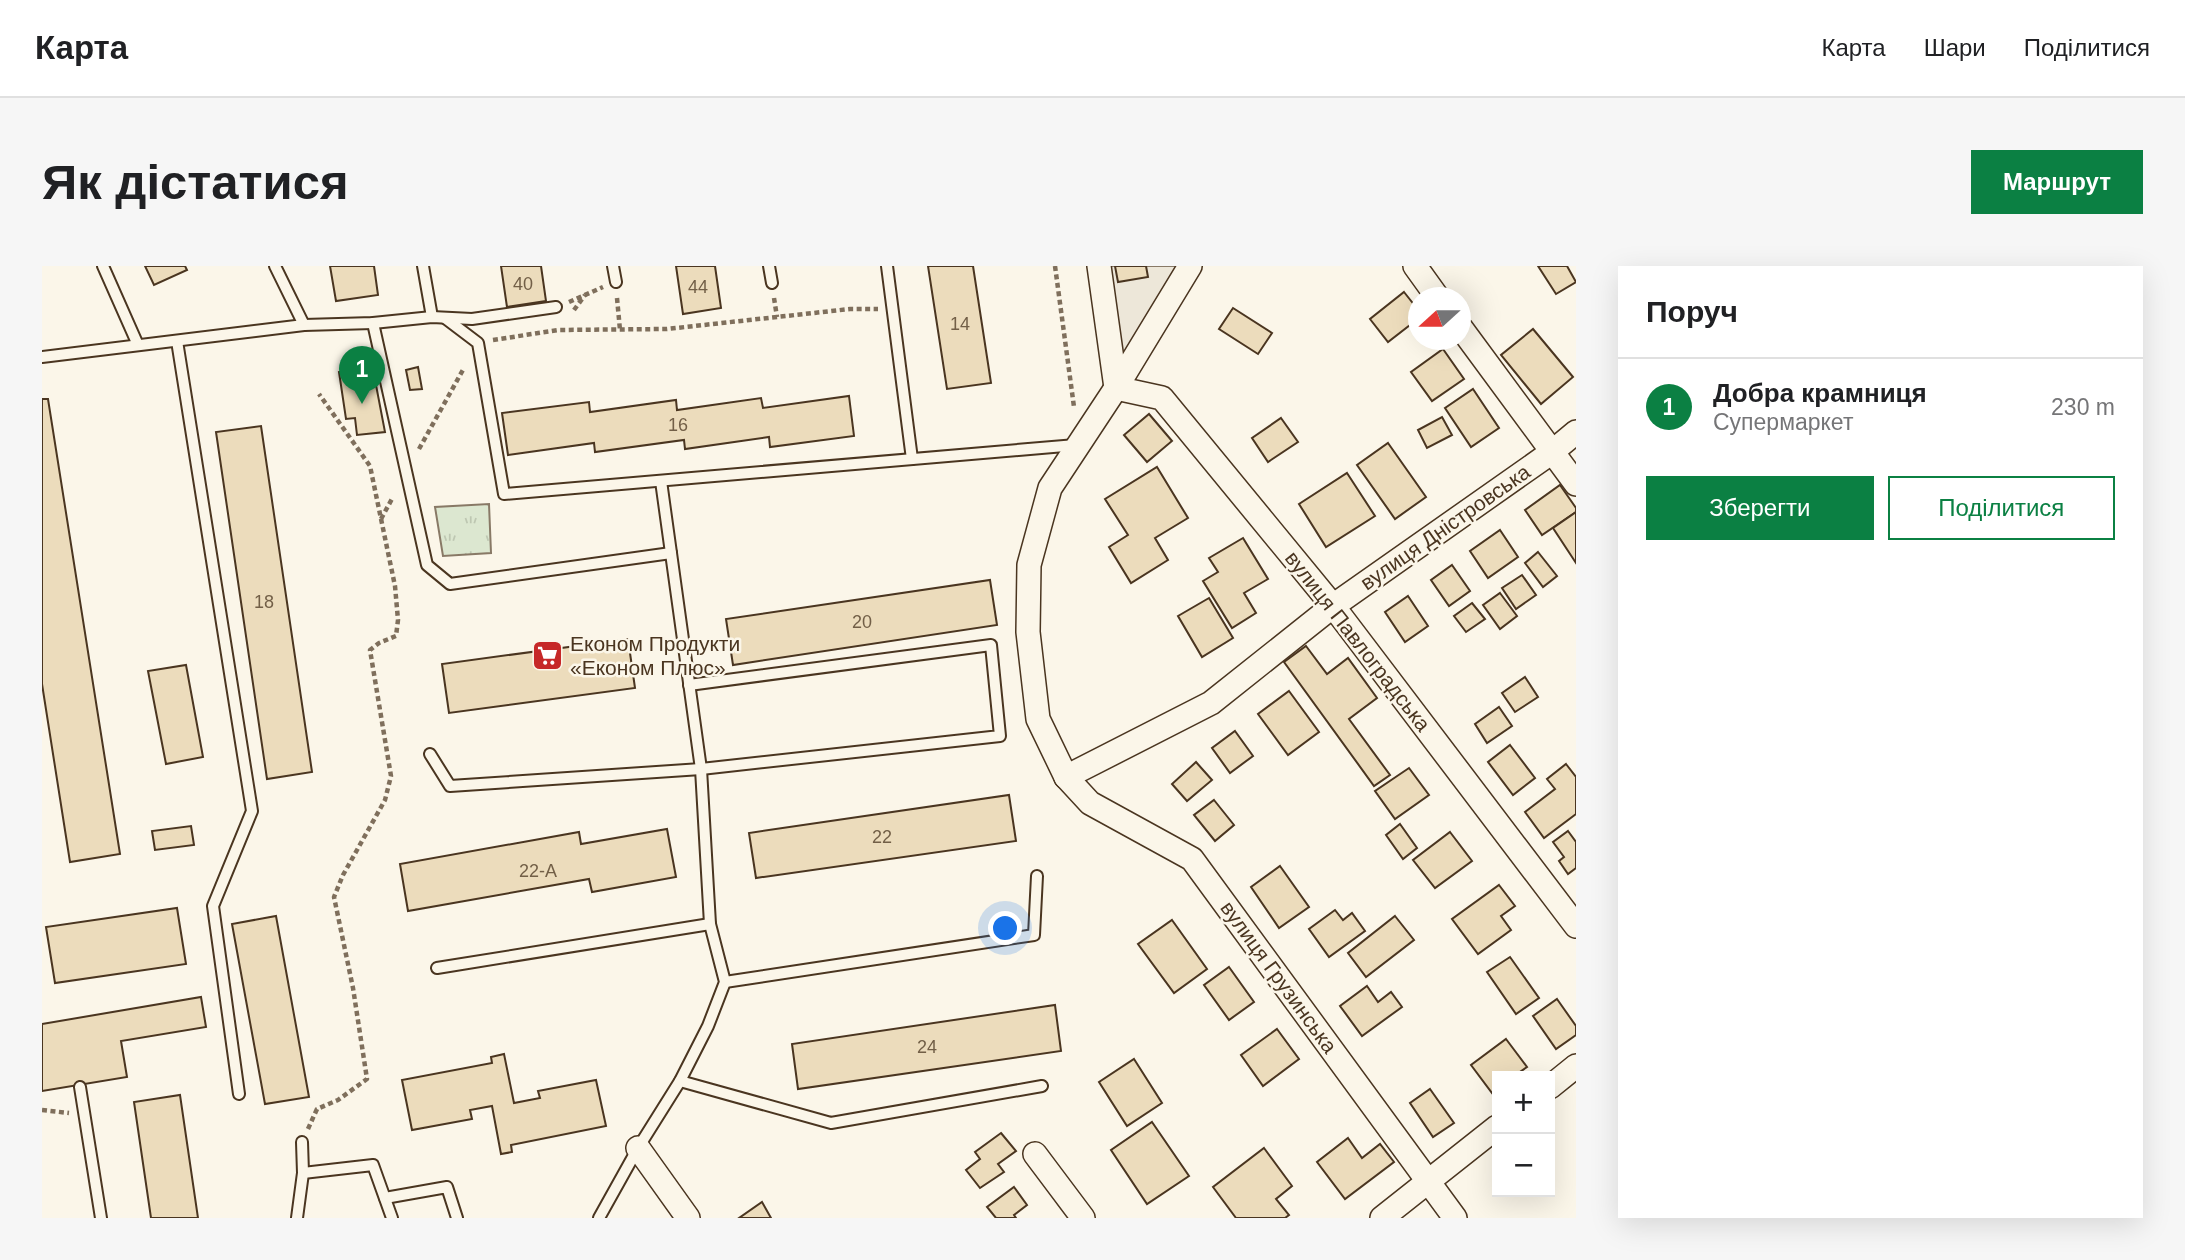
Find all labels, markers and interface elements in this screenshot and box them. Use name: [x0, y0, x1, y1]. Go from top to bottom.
text: Карта: [35, 29, 128, 66]
text: Карта: [1821, 34, 1886, 61]
text: Шари: [1924, 34, 1986, 61]
text: Поділитися: [2024, 34, 2150, 61]
button: Маршрут: [1971, 150, 2143, 214]
text: Як дістатися: [42, 155, 349, 209]
house number: 40: [513, 274, 533, 294]
house number: 44: [688, 277, 708, 297]
north arrow: [1408, 287, 1471, 350]
text: Поруч: [1646, 295, 1738, 328]
house number: 14: [950, 314, 970, 334]
pin: 1: [339, 346, 385, 404]
text: Добра крамниця: [1713, 378, 1927, 408]
text: 1: [1663, 394, 1675, 420]
text: 230 m: [2051, 394, 2115, 420]
text: Супермаркет: [1713, 409, 1853, 435]
house number: 16: [668, 415, 688, 435]
street label: вулиця Дністровська: [1356, 460, 1534, 594]
button: Зберегти: [1646, 476, 1874, 540]
button: Поділитися: [1888, 476, 2115, 540]
street label: вулиця Павлоградська: [1281, 547, 1435, 736]
house number: 18: [254, 592, 274, 612]
house number: 20: [852, 612, 872, 632]
place label: Економ Продукти «Економ Плюс»: [570, 632, 740, 679]
supermarket icon: Економ Продукти «Економ Плюс»: [530, 638, 564, 672]
house number: 22: [872, 827, 892, 847]
house number: 22-А: [519, 861, 557, 881]
street label: вулиця Грузинська: [1216, 897, 1342, 1058]
your location: [988, 911, 1022, 945]
house number: 24: [917, 1037, 937, 1057]
map controls: [1492, 1071, 1555, 1197]
button: +: [1492, 1071, 1555, 1134]
button: −: [1492, 1134, 1555, 1197]

